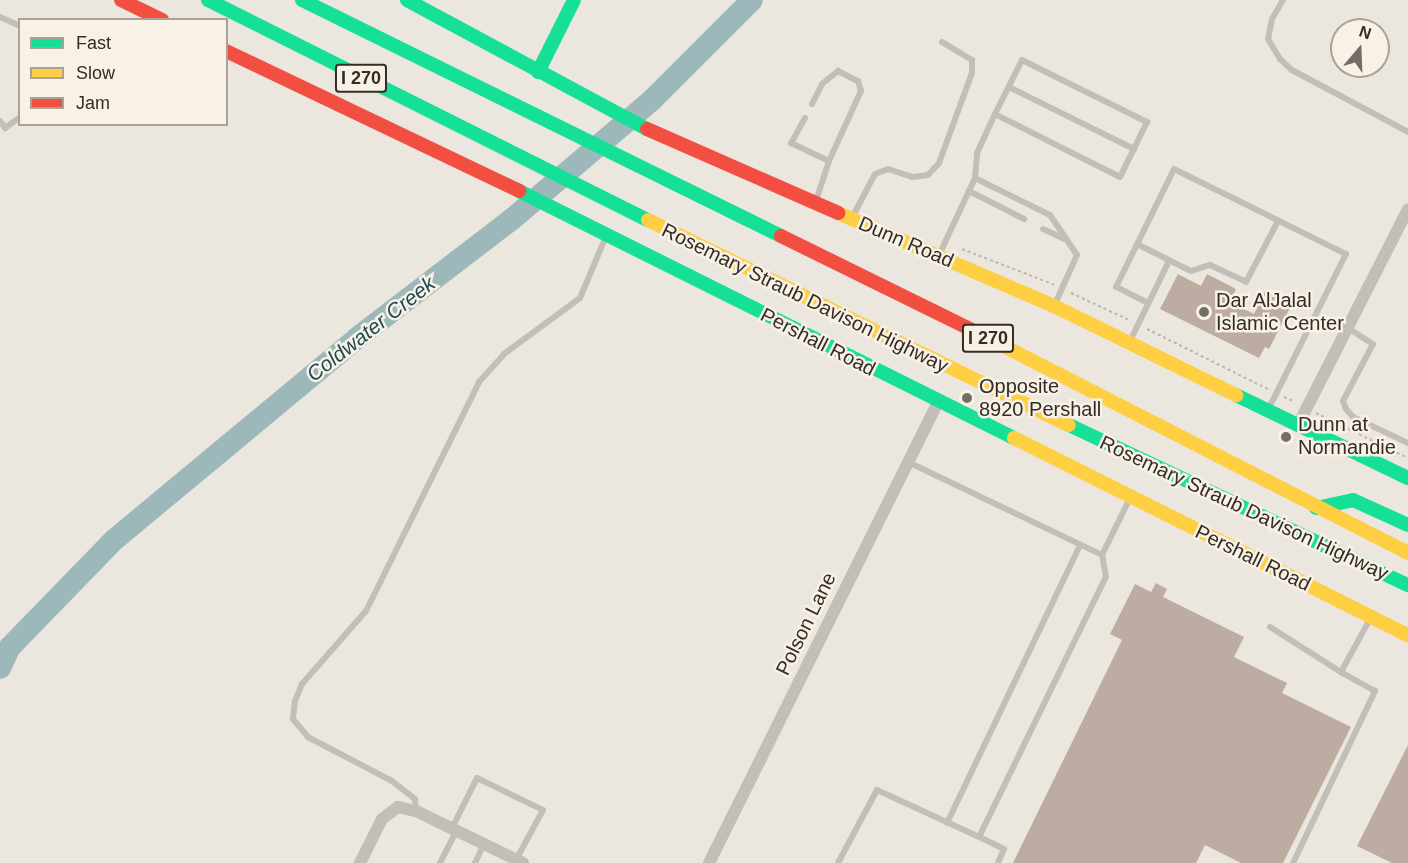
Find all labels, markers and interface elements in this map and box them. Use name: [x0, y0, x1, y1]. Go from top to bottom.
legend: [18, 18, 228, 126]
north arrow: [1330, 18, 1390, 78]
text: N: [1357, 22, 1374, 42]
text: Fast: [76, 33, 111, 53]
text: Slow: [76, 63, 115, 83]
road number: I 270: [334, 63, 388, 93]
text: Jam: [76, 93, 110, 113]
street label: Dunn Road: [855, 211, 957, 273]
street label: Rosemary Straub Davison Highway: [658, 218, 952, 378]
water label: Coldwater Creek: [302, 271, 440, 387]
place label: Dar AlJalal Islamic Center: [1216, 288, 1344, 335]
street label: Pershall Road: [757, 303, 879, 381]
marker: Dar AlJalal Islamic Center: [1197, 305, 1211, 319]
road number: I 270: [961, 323, 1015, 353]
place label: Opposite 8920 Pershall: [979, 374, 1101, 421]
marker: Opposite 8920 Pershall: [960, 391, 974, 405]
place label: Dunn at Normandie: [1298, 413, 1396, 460]
street label: Rosemary Straub Davison Highway: [1096, 430, 1392, 586]
marker: Dunn at Normandie: [1279, 430, 1293, 444]
street label: Pershall Road: [1191, 520, 1315, 596]
street label: Polson Lane: [771, 569, 841, 679]

